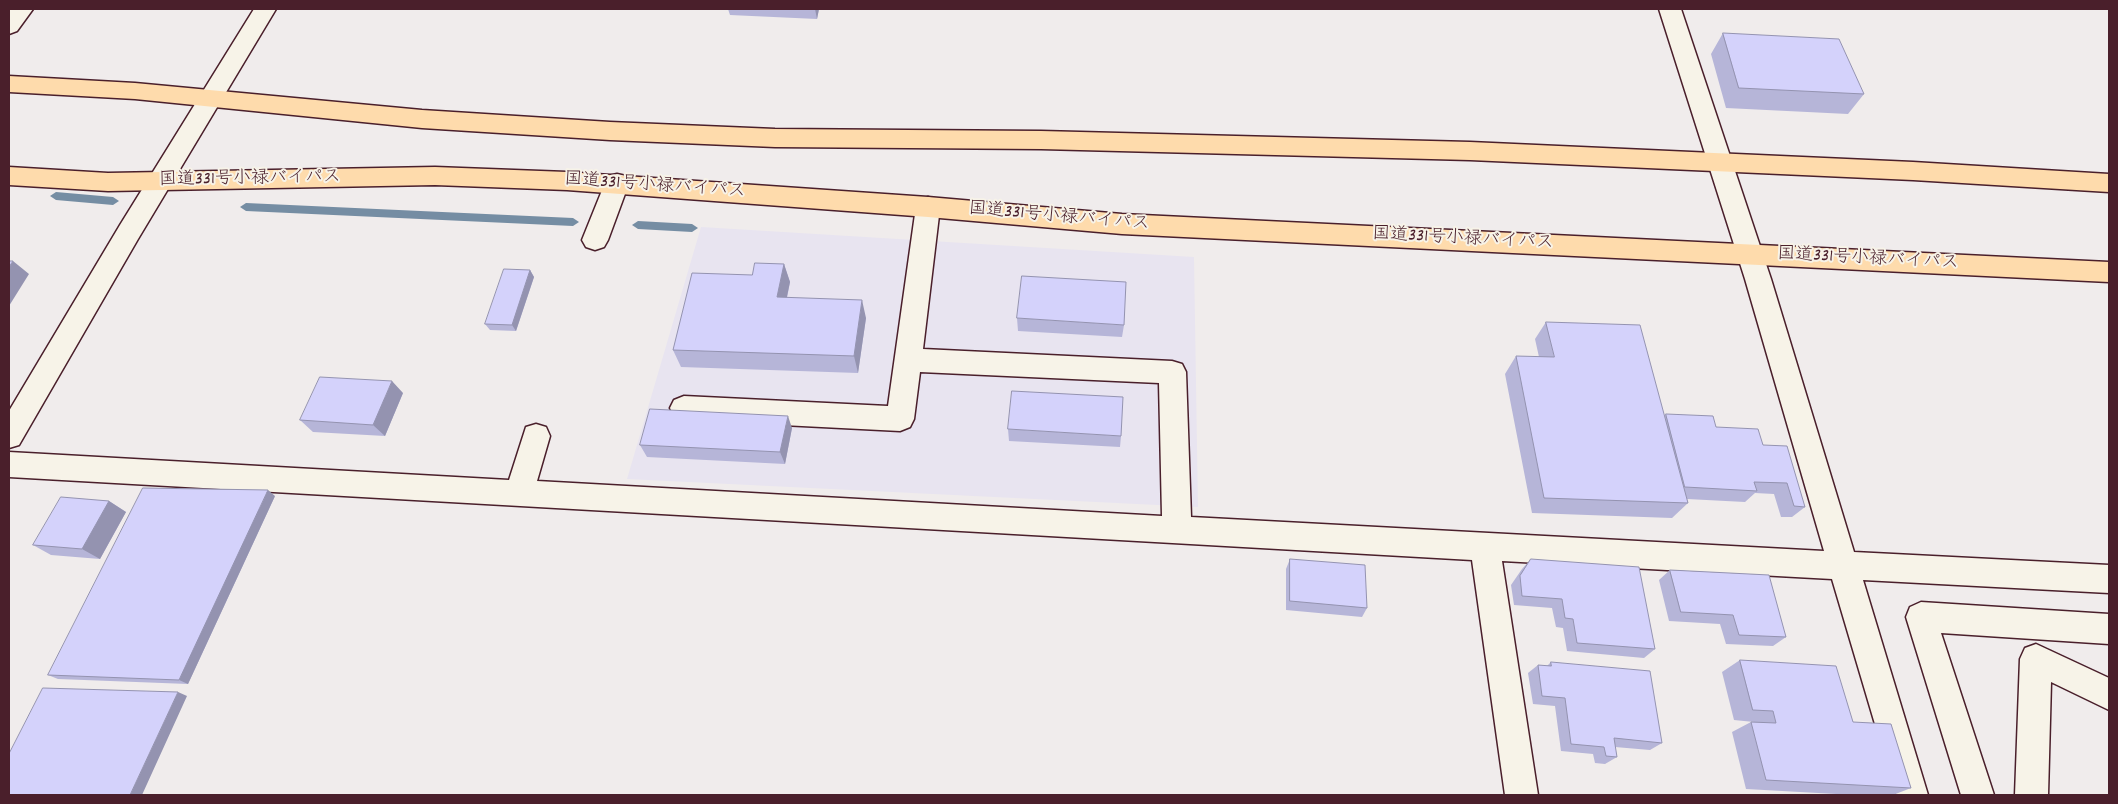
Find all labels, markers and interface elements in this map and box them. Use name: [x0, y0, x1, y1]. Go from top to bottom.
street label: 国道331号小禄バイパス: [159, 168, 341, 192]
street label: 国道331号小禄バイパス: [564, 170, 746, 204]
street label: 国道331号小禄バイパス: [967, 199, 1151, 237]
street label: 国道331号小禄バイパス: [1372, 224, 1554, 256]
street label: 国道331号小禄バイパス: [1777, 244, 1959, 276]

